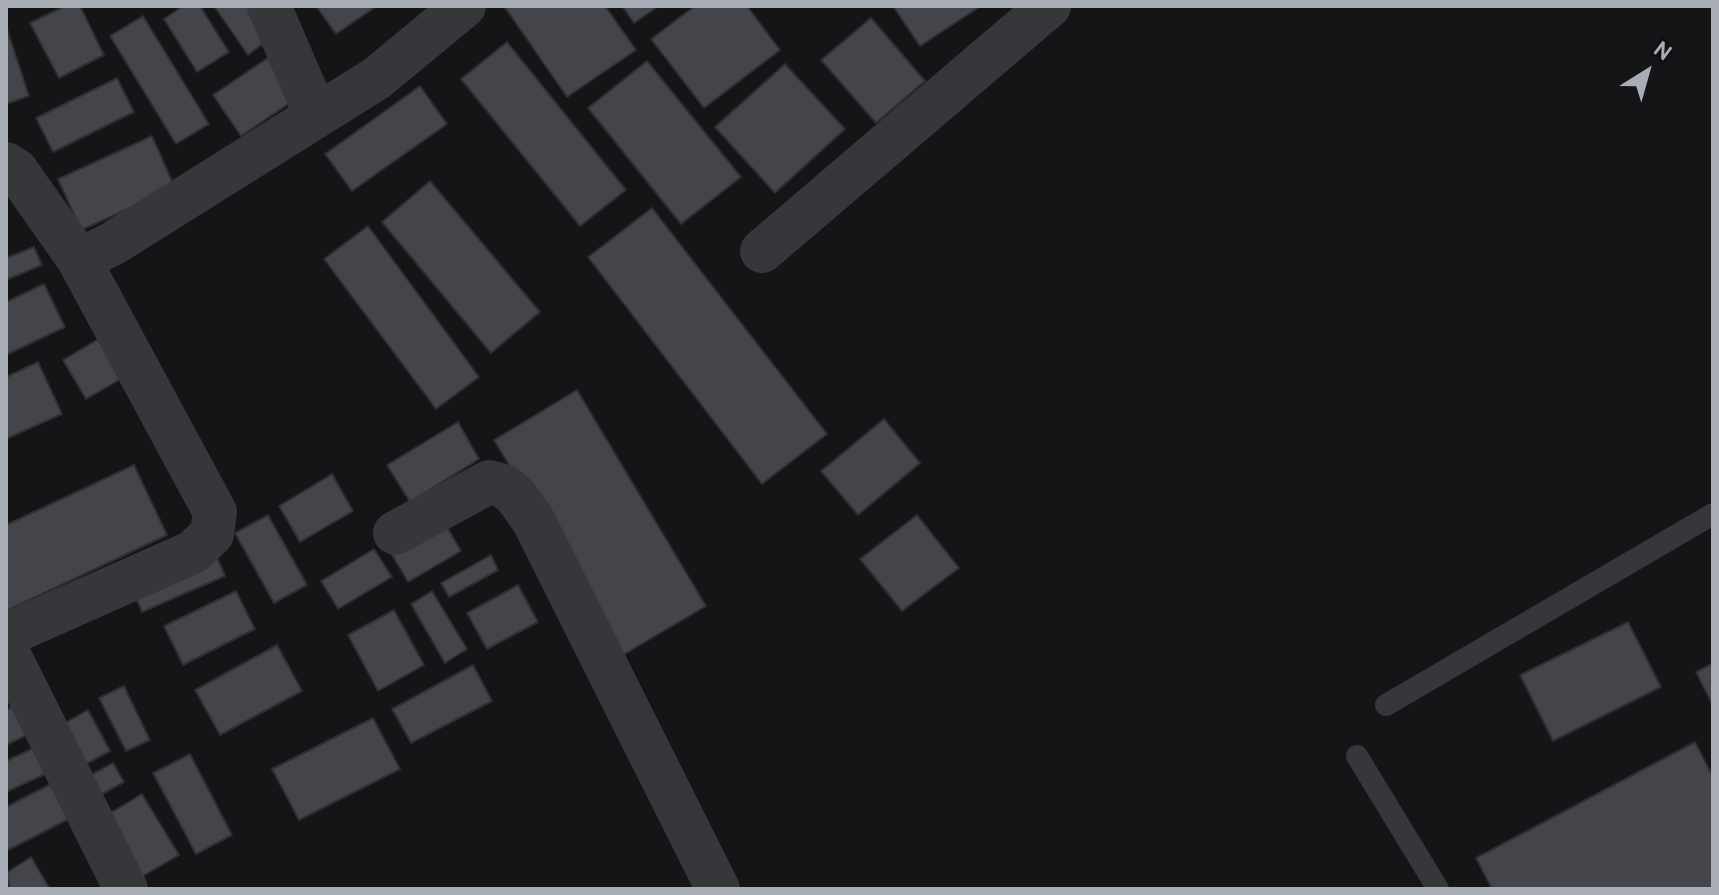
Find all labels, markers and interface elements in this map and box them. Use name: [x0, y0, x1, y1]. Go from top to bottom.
north arrow: [1607, 32, 1687, 112]
text: N: [1647, 37, 1676, 68]

